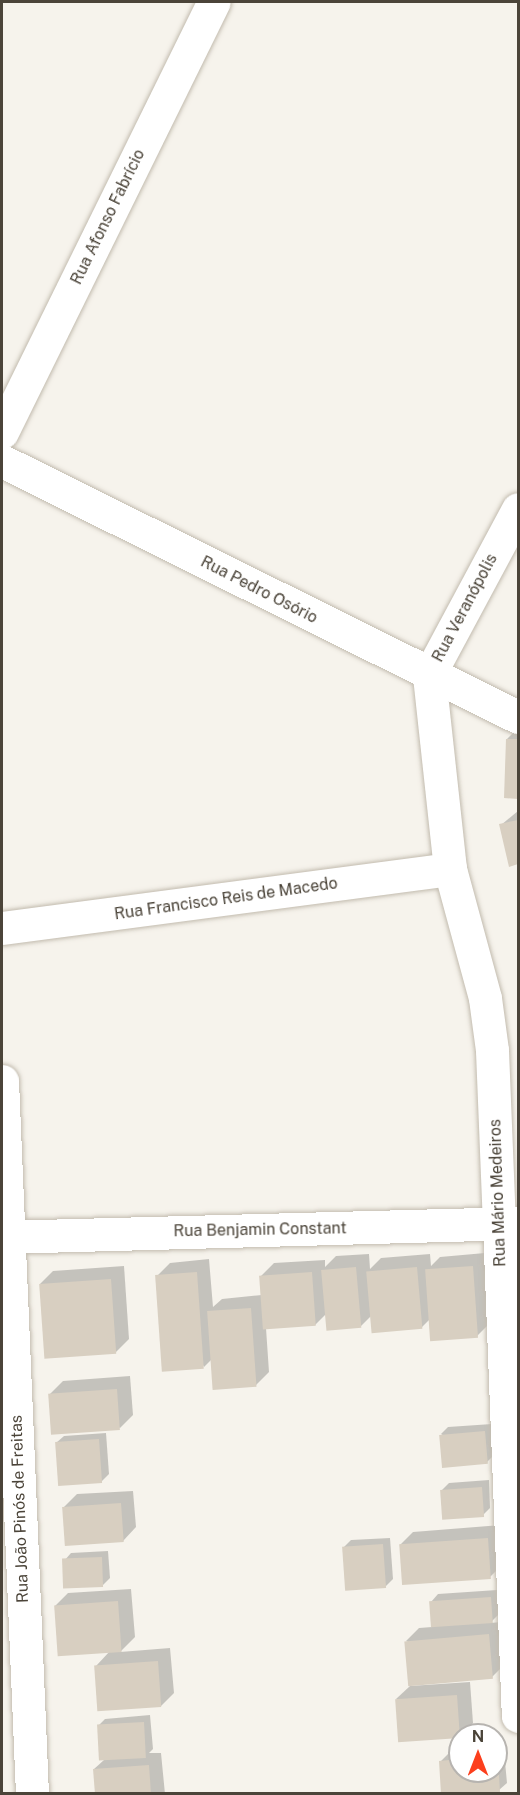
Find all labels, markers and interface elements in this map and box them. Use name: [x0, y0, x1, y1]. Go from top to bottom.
street label: Rua Afonso Fabrício: [67, 146, 149, 288]
street label: Rua Veranópolis: [428, 550, 502, 666]
street label: Rua Pedro Osório: [197, 552, 321, 628]
street label: Rua Francisco Reis de Macedo: [113, 874, 339, 924]
street label: Rua Mário Medeiros: [486, 1119, 510, 1267]
street label: Rua Benjamin Constant: [173, 1219, 347, 1241]
street label: Rua João Pinós de Freitas: [7, 1415, 33, 1603]
north arrow: [448, 1723, 508, 1783]
text: N: [472, 1727, 484, 1746]

